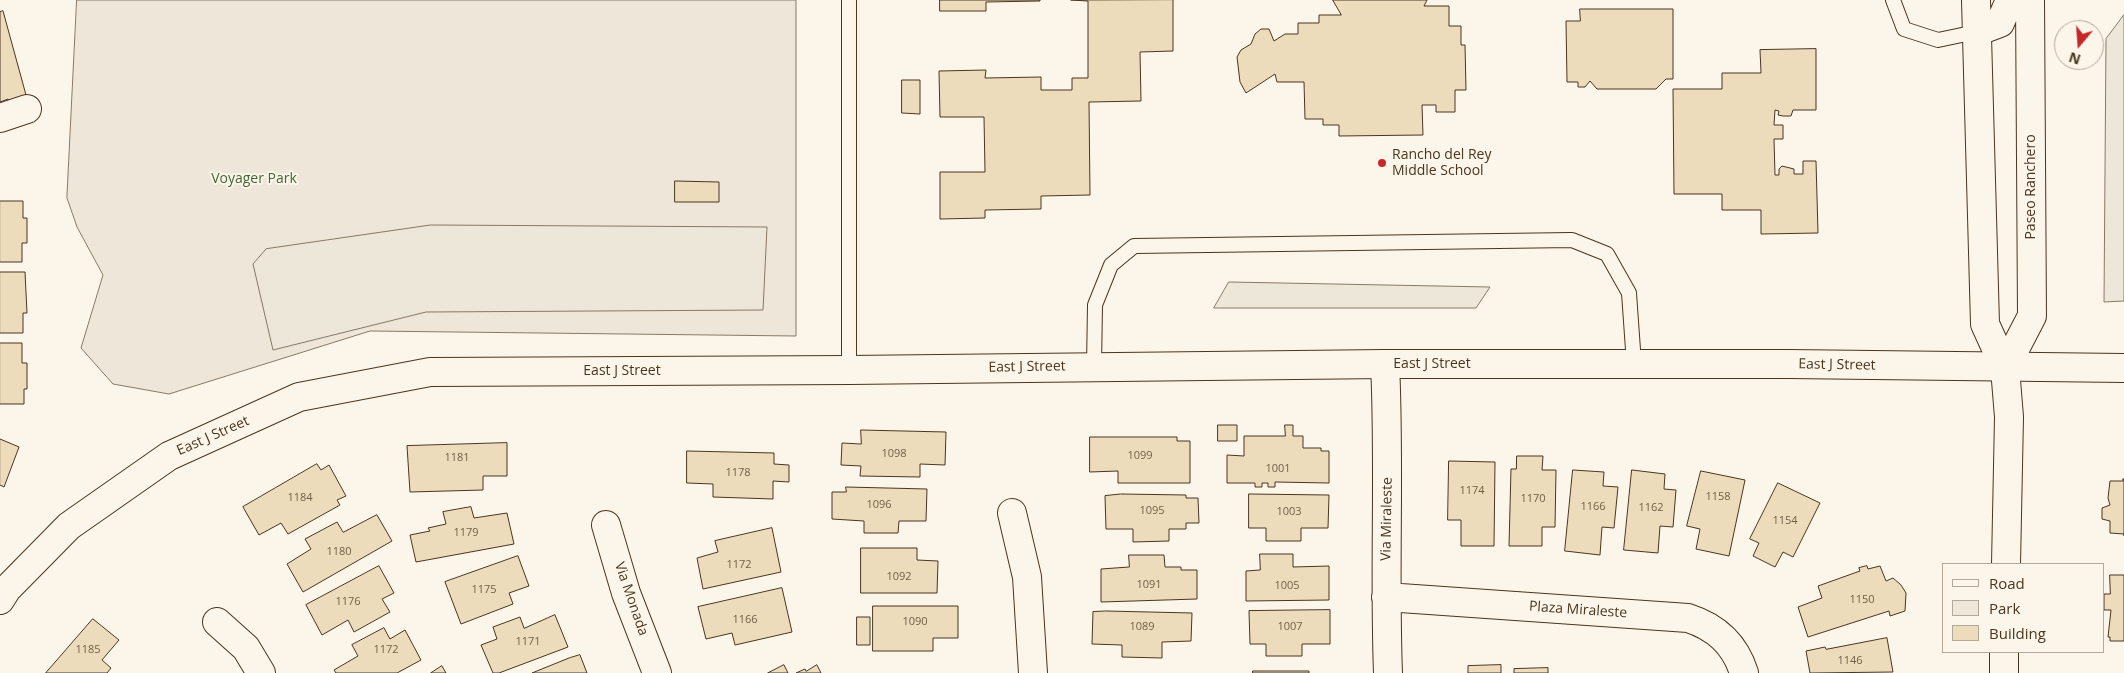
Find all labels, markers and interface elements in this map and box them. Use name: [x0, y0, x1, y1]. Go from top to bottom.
north arrow: [2054, 20, 2104, 70]
text: N: [2066, 48, 2083, 70]
street label: Paseo Ranchero: [2023, 134, 2039, 240]
place label: Rancho del Rey Middle School: [1392, 147, 1491, 180]
marker: Rancho del Rey Middle School: [1376, 157, 1388, 169]
park label: Voyager Park: [211, 171, 297, 187]
street label: East J Street: [1393, 356, 1471, 372]
street label: East J Street: [1798, 356, 1876, 374]
street label: East J Street: [988, 358, 1066, 376]
street label: East J Street: [583, 363, 661, 379]
street label: East J Street: [174, 413, 252, 459]
house number: 1098: [881, 447, 907, 461]
house number: 1099: [1127, 449, 1153, 463]
house number: 1181: [444, 451, 470, 465]
house number: 1001: [1265, 462, 1291, 476]
house number: 1178: [725, 466, 751, 480]
street label: Via Miraleste: [1378, 477, 1396, 561]
house number: 1174: [1459, 484, 1485, 498]
house number: 1158: [1705, 490, 1731, 504]
house number: 1184: [287, 491, 313, 505]
house number: 1170: [1520, 492, 1546, 506]
house number: 1096: [866, 498, 892, 512]
house number: 1166: [1580, 500, 1606, 514]
house number: 1162: [1638, 501, 1664, 515]
house number: 1095: [1139, 504, 1165, 518]
house number: 1003: [1276, 505, 1302, 519]
house number: 1154: [1772, 514, 1798, 528]
house number: 1179: [453, 526, 479, 540]
house number: 1180: [326, 545, 352, 559]
house number: 1172: [726, 558, 752, 572]
street label: Via Monada: [611, 560, 651, 638]
legend: [1942, 563, 2104, 653]
house number: 1092: [886, 570, 912, 584]
text: Road: [1989, 573, 2025, 593]
house number: 1091: [1136, 578, 1162, 592]
house number: 1005: [1274, 579, 1300, 593]
house number: 1175: [471, 583, 497, 597]
house number: 1150: [1849, 593, 1875, 607]
house number: 1176: [335, 595, 361, 609]
street label: Plaza Miraleste: [1528, 598, 1628, 622]
text: Park: [1989, 598, 2020, 618]
house number: 1166: [732, 613, 758, 627]
house number: 1090: [902, 615, 928, 629]
house number: 1089: [1129, 620, 1155, 634]
house number: 1007: [1277, 620, 1303, 634]
text: Building: [1989, 623, 2046, 643]
house number: 1171: [515, 635, 541, 649]
house number: 1185: [75, 643, 101, 657]
house number: 1172: [373, 643, 399, 657]
house number: 1146: [1837, 654, 1863, 668]

